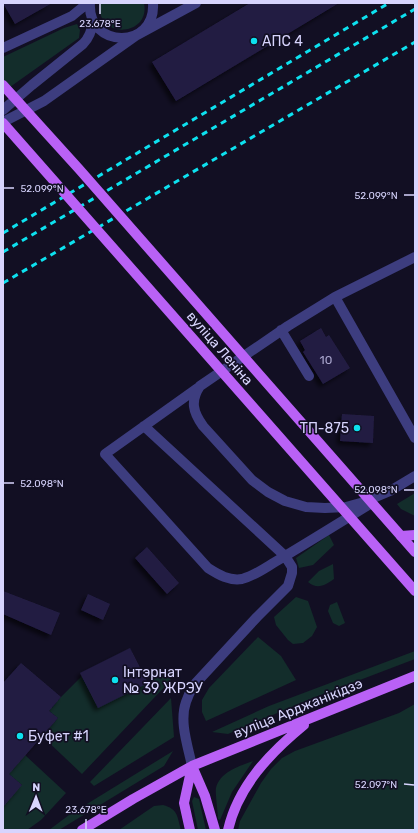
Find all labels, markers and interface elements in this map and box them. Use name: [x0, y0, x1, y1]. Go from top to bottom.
text: 23.678°E: [79, 18, 121, 30]
place label: АПС 4: [262, 33, 303, 50]
marker: АПС 4: [249, 36, 259, 46]
text: 52.099°N: [20, 183, 64, 195]
text: 52.099°N: [354, 190, 398, 202]
street label: вуліца Леніна: [183, 308, 256, 389]
house number: 10: [320, 353, 332, 367]
place label: ТП-875: [300, 420, 349, 437]
marker: ТП-875: [352, 423, 362, 433]
text: 52.098°N: [20, 478, 64, 490]
text: 52.098°N: [354, 484, 398, 496]
place label: Інтэрнат № 39 ЖРЭУ: [123, 664, 203, 697]
marker: Інтэрнат № 39 ЖРЭУ: [110, 675, 120, 685]
street label: вуліца Арджанікідзэ: [231, 675, 365, 742]
place label: Буфет #1: [28, 728, 89, 745]
marker: Буфет #1: [15, 731, 25, 741]
north arrow: [16, 777, 56, 817]
text: 52.097°N: [355, 779, 397, 791]
text: N: [32, 781, 40, 794]
text: 23.678°E: [65, 804, 107, 816]

